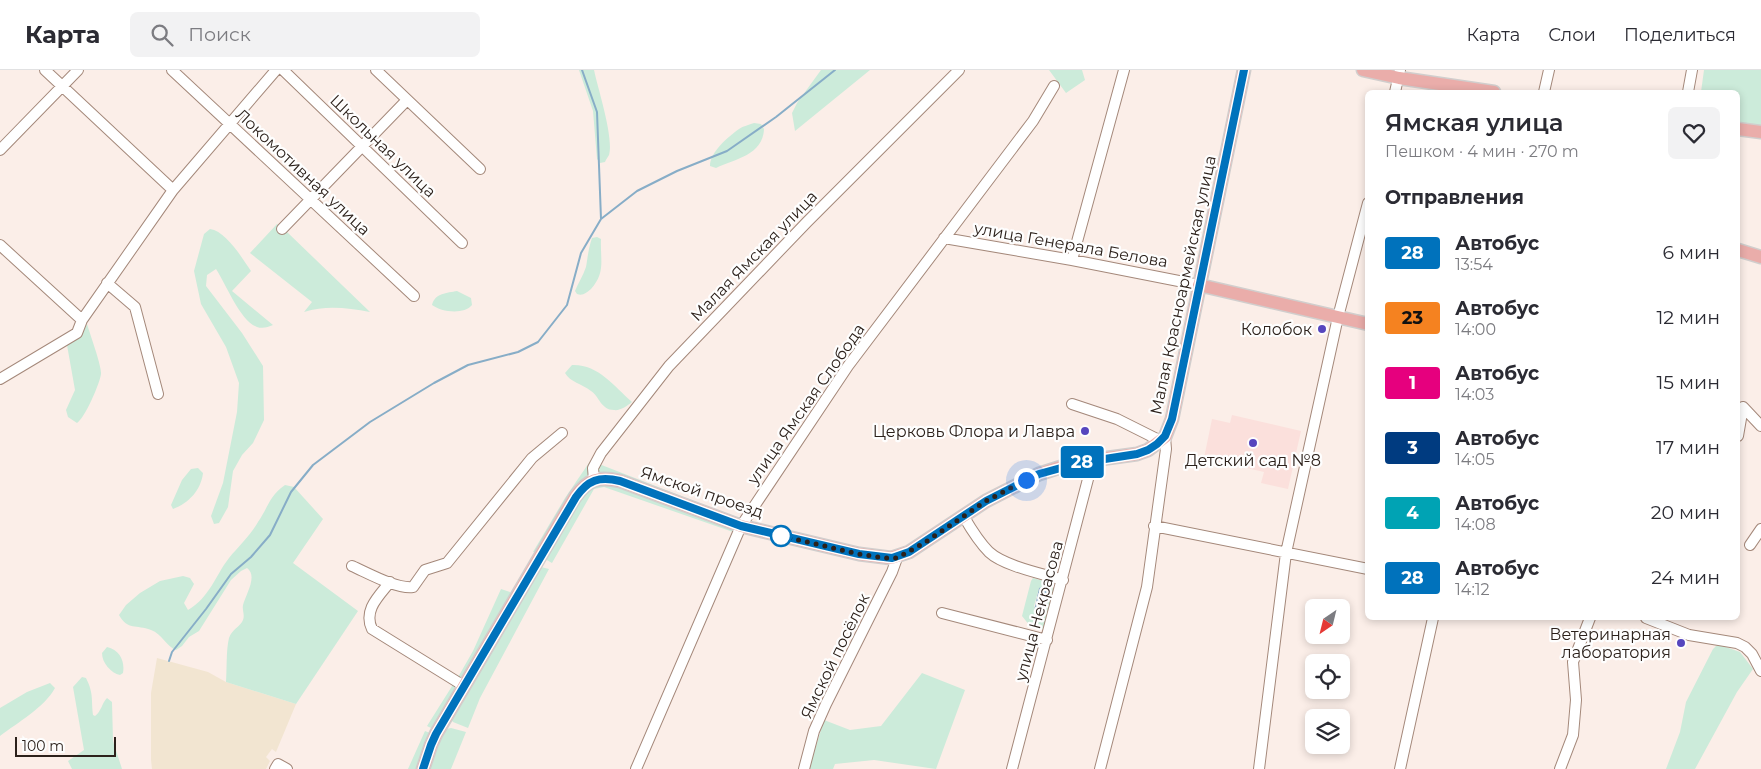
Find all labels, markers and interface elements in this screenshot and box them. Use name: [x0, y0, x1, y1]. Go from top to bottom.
search box: [130, 12, 480, 57]
text: Карта: [25, 20, 100, 49]
icon: search: [148, 21, 176, 49]
text: Поиск: [188, 23, 251, 46]
text: Карта: [1466, 24, 1520, 46]
text: Слои: [1548, 24, 1596, 46]
text: Поделиться: [1624, 24, 1736, 46]
street label: Школьная улица: [326, 91, 440, 201]
street label: Локомотивная улица: [232, 105, 374, 239]
button: heart: [1668, 107, 1720, 159]
text: Ямская улица: [1385, 108, 1563, 137]
text: Пешком · 4 мин · 270 m: [1385, 142, 1579, 161]
street label: Малая Красноармейская улица: [1146, 154, 1220, 416]
text: Отправления: [1385, 186, 1524, 209]
street label: Малая Ямская улица: [687, 187, 821, 325]
street label: улица Генерала Белова: [972, 218, 1169, 271]
text: Автобус: [1455, 232, 1539, 255]
text: 6 мин: [1663, 241, 1720, 264]
text: 28: [1401, 242, 1424, 264]
text: 13:54: [1455, 255, 1493, 274]
text: Автобус: [1455, 297, 1539, 320]
text: 12 мин: [1656, 306, 1720, 329]
text: 23: [1402, 307, 1423, 329]
street label: улица Ямская Слобода: [743, 320, 869, 489]
place label: Колобок: [1241, 320, 1313, 339]
text: 14:00: [1455, 320, 1496, 339]
marker: Колобок: [1316, 323, 1328, 335]
text: Автобус: [1455, 362, 1539, 385]
text: 15 мин: [1657, 371, 1720, 394]
text: 1: [1409, 372, 1416, 394]
text: 14:03: [1455, 385, 1494, 404]
place label: Церковь Флора и Лавра: [873, 422, 1075, 441]
marker: Церковь Флора и Лавра: [1079, 425, 1091, 437]
text: Автобус: [1455, 427, 1539, 450]
text: 17 мин: [1656, 436, 1720, 459]
marker: Детский сад №8: [1247, 437, 1259, 449]
text: 3: [1407, 437, 1418, 459]
line badge: 28: [1060, 446, 1104, 478]
text: 14:05: [1455, 450, 1495, 469]
text: 28: [1071, 451, 1093, 473]
place label: Детский сад №8: [1185, 451, 1321, 470]
street label: Ямской проезд: [638, 462, 766, 522]
your location: [1014, 468, 1039, 493]
text: Автобус: [1455, 492, 1539, 515]
text: 20 мин: [1651, 501, 1720, 524]
text: 4: [1406, 502, 1419, 524]
text: 14:08: [1455, 515, 1496, 534]
unlabelled marker: [770, 525, 792, 547]
street label: улица Некрасова: [1011, 539, 1067, 684]
text: Автобус: [1455, 557, 1539, 580]
text: 24 мин: [1651, 566, 1720, 589]
text: 28: [1401, 567, 1424, 589]
text: 14:12: [1455, 580, 1490, 599]
street label: Ямской посёлок: [796, 590, 874, 722]
north arrow: [1305, 599, 1350, 644]
map controls: [1305, 599, 1350, 754]
place label: Ветеринарная лаборатория: [1550, 625, 1671, 662]
marker: Ветеринарная лаборатория: [1675, 637, 1687, 649]
button: locate: [1305, 654, 1350, 699]
button: layers: [1305, 709, 1350, 754]
scale bar: [15, 734, 116, 757]
text: 100 m: [22, 737, 64, 755]

